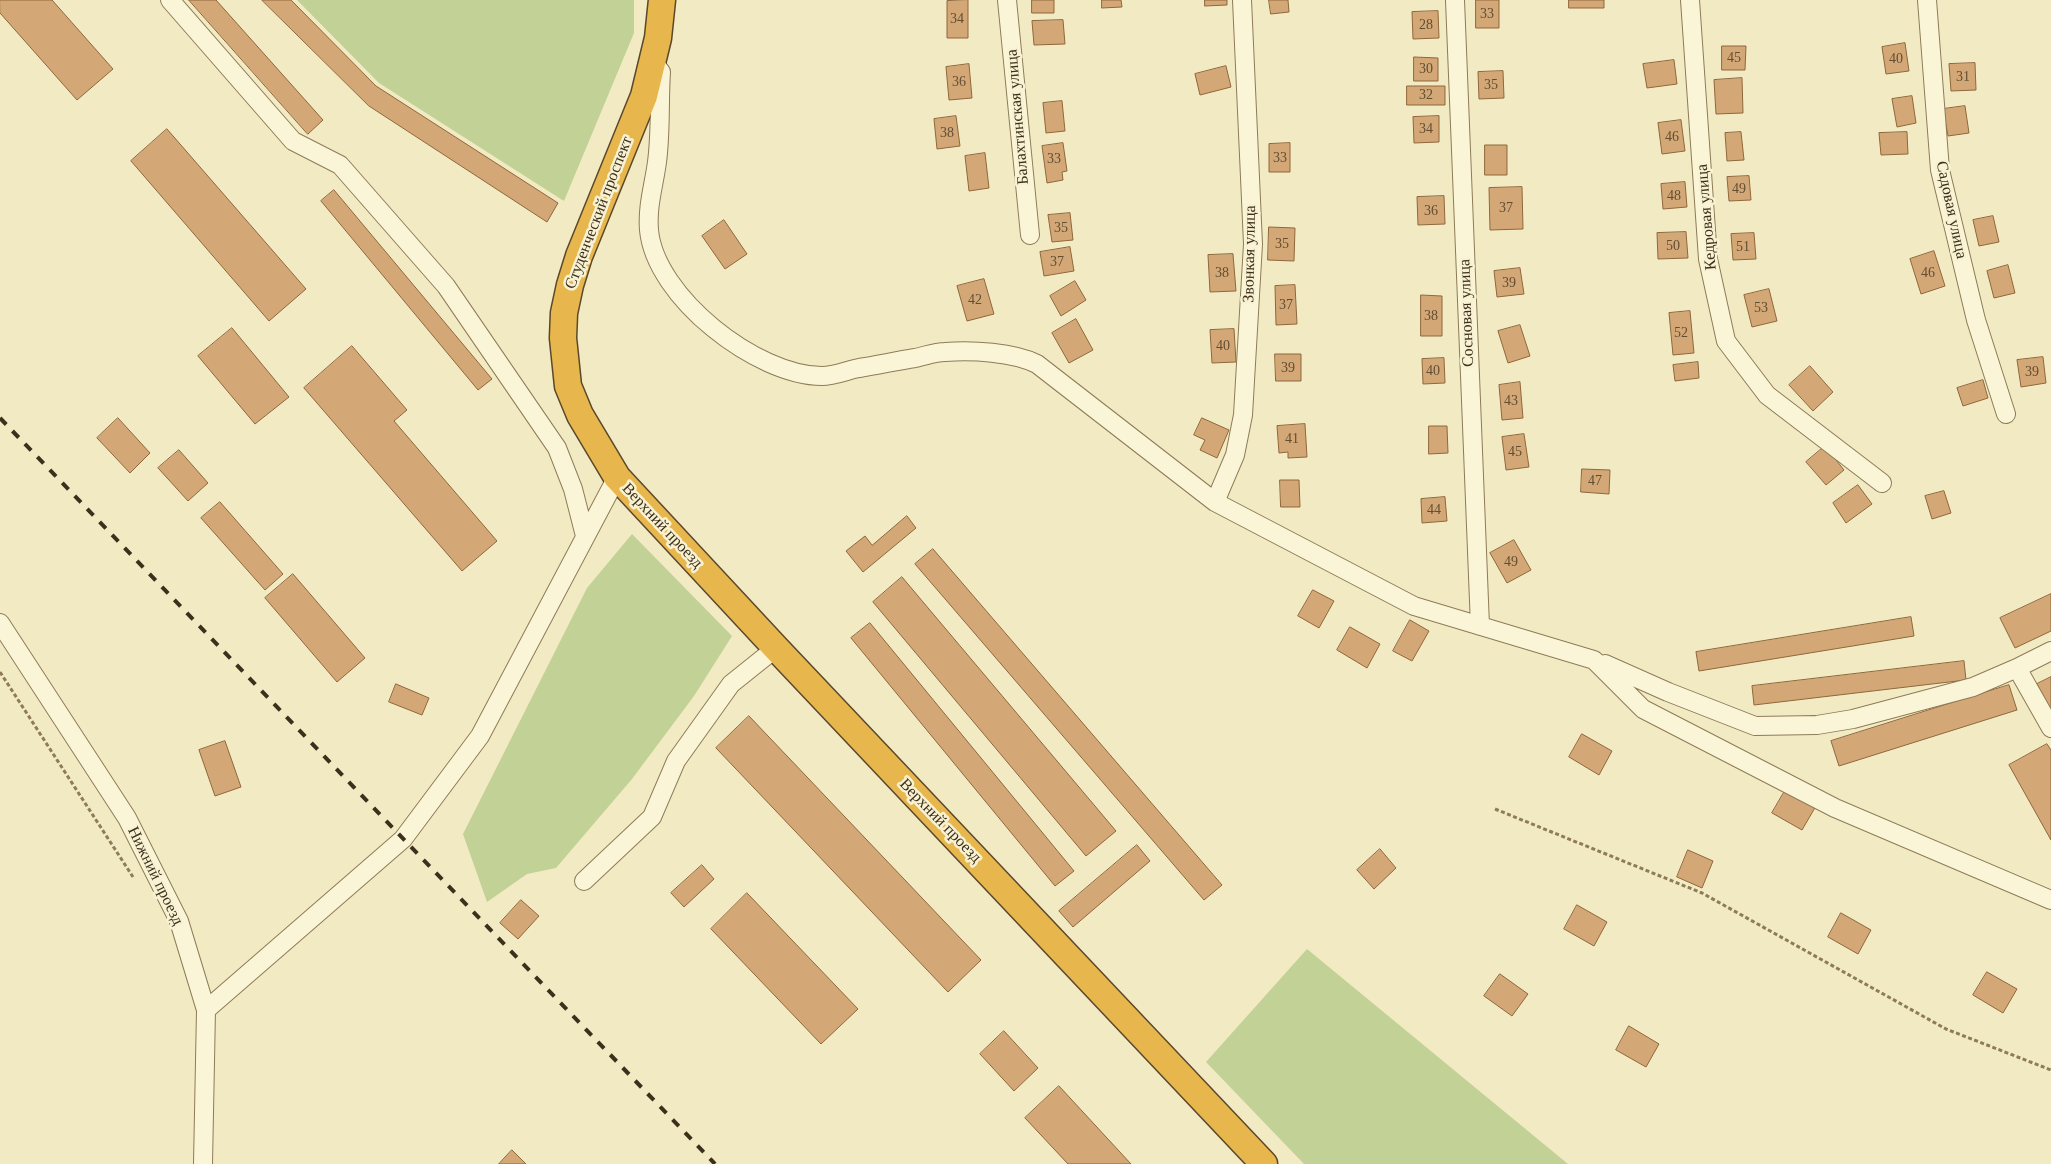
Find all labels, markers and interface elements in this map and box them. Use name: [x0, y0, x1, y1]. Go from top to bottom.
house number: 33: [1480, 6, 1494, 22]
house number: 34: [950, 11, 964, 27]
house number: 28: [1419, 17, 1433, 33]
street label: Балахтинская улица: [1003, 49, 1033, 185]
house number: 45: [1727, 50, 1741, 66]
house number: 40: [1889, 51, 1903, 67]
house number: 30: [1419, 61, 1433, 77]
house number: 31: [1956, 69, 1970, 85]
house number: 36: [952, 74, 966, 90]
house number: 35: [1484, 77, 1498, 93]
house number: 32: [1419, 87, 1433, 103]
house number: 34: [1419, 121, 1433, 137]
house number: 38: [940, 125, 954, 141]
house number: 46: [1665, 129, 1679, 145]
street label: Студенческий проспект: [561, 134, 637, 292]
house number: 33: [1273, 150, 1287, 166]
house number: 33: [1047, 151, 1061, 167]
street label: Садовая улица: [1931, 159, 1971, 261]
street label: Кедровая улица: [1693, 163, 1721, 271]
house number: 49: [1732, 181, 1746, 197]
house number: 48: [1667, 188, 1681, 204]
house number: 37: [1499, 200, 1513, 216]
house number: 36: [1424, 203, 1438, 219]
street label: Звонкая улица: [1240, 205, 1260, 303]
house number: 35: [1054, 220, 1068, 236]
house number: 35: [1275, 236, 1289, 252]
house number: 50: [1666, 238, 1680, 254]
house number: 51: [1736, 239, 1750, 255]
house number: 37: [1050, 254, 1064, 270]
street label: Сосновая улица: [1456, 259, 1478, 367]
house number: 38: [1215, 265, 1229, 281]
house number: 46: [1921, 265, 1935, 281]
house number: 39: [1502, 275, 1516, 291]
house number: 42: [968, 292, 982, 308]
house number: 37: [1279, 297, 1293, 313]
house number: 53: [1754, 300, 1768, 316]
house number: 38: [1424, 308, 1438, 324]
house number: 52: [1674, 325, 1688, 341]
house number: 40: [1216, 338, 1230, 354]
house number: 39: [1281, 360, 1295, 376]
house number: 40: [1426, 363, 1440, 379]
house number: 39: [2025, 364, 2039, 380]
house number: 43: [1504, 393, 1518, 409]
house number: 41: [1285, 431, 1299, 447]
house number: 45: [1508, 444, 1522, 460]
house number: 47: [1588, 473, 1602, 489]
street label: Верхний проезд: [618, 479, 706, 573]
house number: 44: [1427, 502, 1441, 518]
house number: 49: [1504, 554, 1518, 570]
street label: Верхний проезд: [895, 775, 985, 867]
street label: Нижний проезд: [123, 824, 187, 928]

